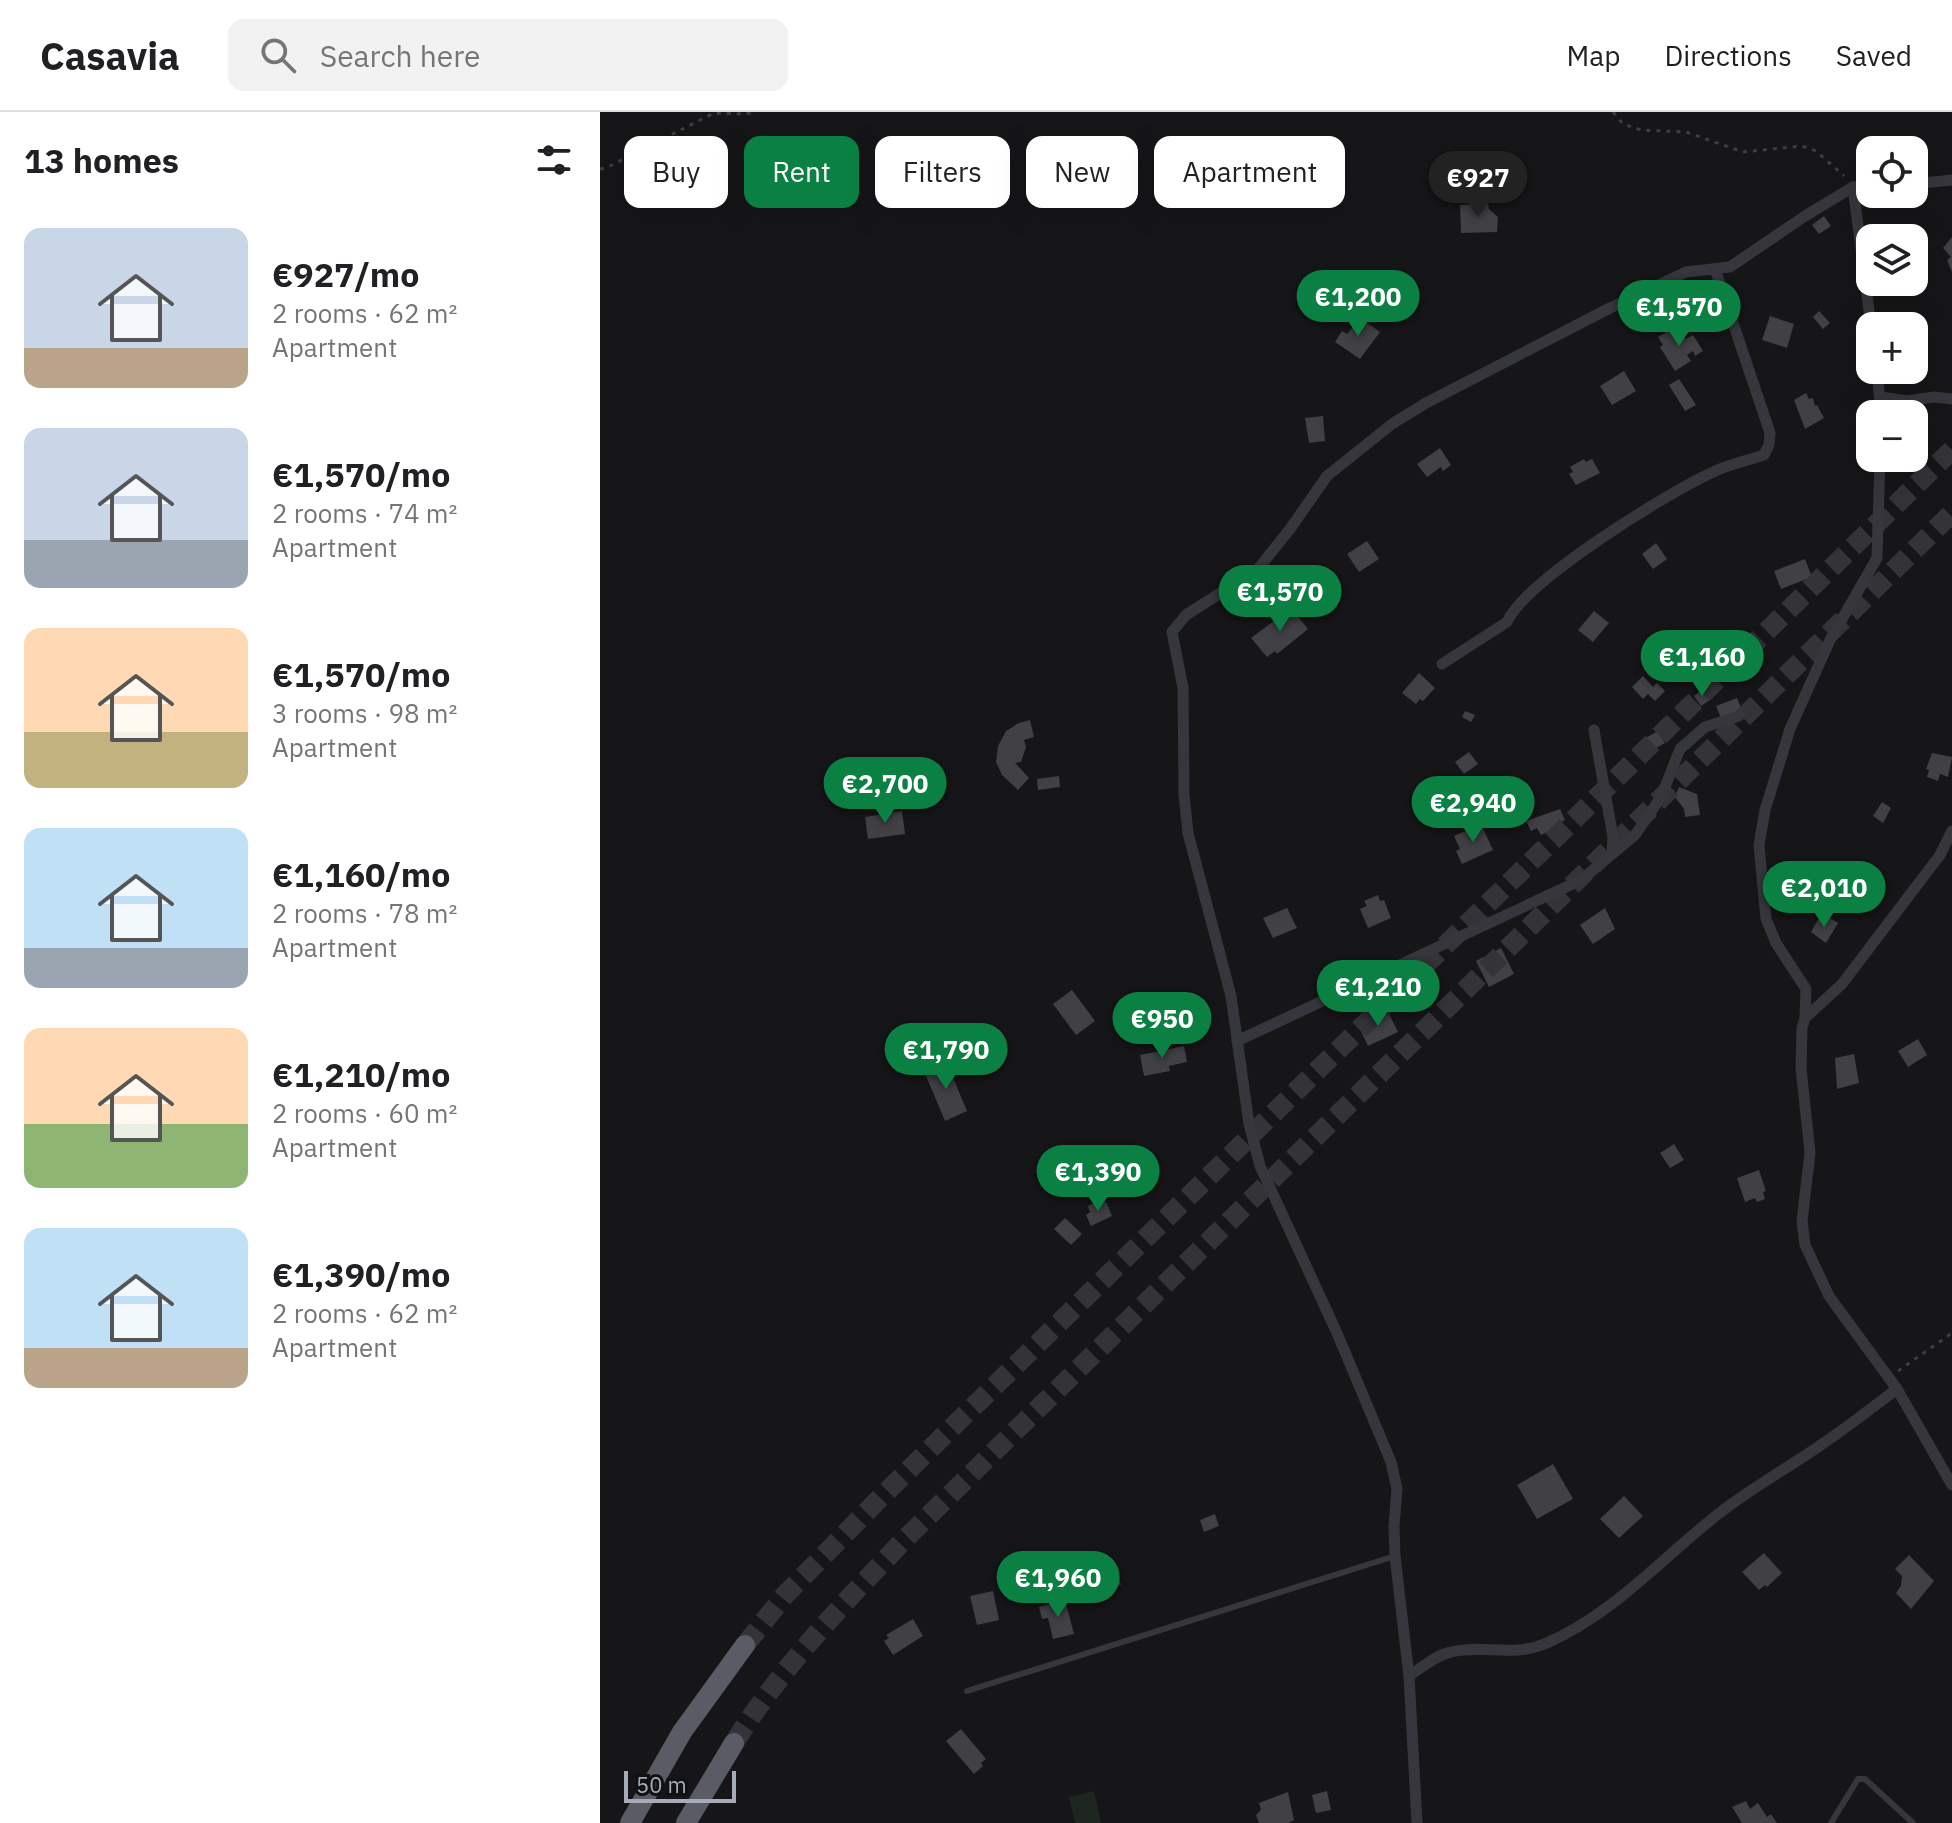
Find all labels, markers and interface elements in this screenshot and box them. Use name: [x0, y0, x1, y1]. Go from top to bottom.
search box: [228, 19, 788, 91]
text: Casavia: [40, 31, 180, 80]
icon: search: [256, 33, 300, 77]
text: Search here: [320, 36, 481, 75]
text: Map: [1566, 37, 1620, 74]
text: Directions: [1664, 37, 1792, 74]
text: Saved: [1836, 37, 1912, 74]
chip: Buy: [624, 136, 728, 208]
chip: Rent: [744, 136, 859, 208]
chip: Filters: [875, 136, 1010, 208]
chip: New: [1026, 136, 1138, 208]
chip: Apartment: [1154, 136, 1345, 208]
map controls: [1856, 136, 1928, 472]
button: locate: [1856, 136, 1928, 208]
text: 13 homes: [24, 138, 179, 182]
icon: filters: [532, 138, 576, 182]
pin: €927: [1431, 151, 1525, 219]
text: €927: [1446, 160, 1510, 194]
button: layers: [1856, 224, 1928, 296]
text: €927/mo: [272, 252, 419, 296]
icon: home: [88, 260, 184, 356]
pin: €1,200: [1293, 270, 1423, 338]
text: €1,200: [1315, 279, 1401, 313]
pin: €1,570: [1614, 280, 1744, 348]
text: €1,570: [1636, 289, 1722, 323]
text: 2 rooms · 62 m²: [272, 296, 457, 330]
button: +: [1856, 312, 1928, 384]
text: Apartment: [272, 330, 397, 364]
button: −: [1856, 400, 1928, 472]
text: €1,570/mo: [272, 452, 450, 496]
icon: home: [88, 460, 184, 556]
text: 2 rooms · 74 m²: [272, 496, 457, 530]
text: Apartment: [272, 530, 397, 564]
pin: €1,570: [1215, 565, 1345, 633]
text: €1,570: [1237, 574, 1323, 608]
pin: €1,160: [1637, 630, 1767, 698]
text: €1,160: [1659, 639, 1745, 673]
text: €1,570/mo: [272, 652, 450, 696]
icon: home: [88, 660, 184, 756]
text: 3 rooms · 98 m²: [272, 696, 457, 730]
text: Apartment: [272, 730, 397, 764]
pin: €2,700: [820, 757, 950, 825]
text: €2,700: [842, 766, 928, 800]
pin: €2,940: [1408, 776, 1538, 844]
text: €2,940: [1430, 785, 1516, 819]
text: €1,160/mo: [272, 852, 450, 896]
icon: home: [88, 860, 184, 956]
pin: €2,010: [1759, 861, 1889, 929]
text: €2,010: [1781, 870, 1867, 904]
text: 2 rooms · 78 m²: [272, 896, 457, 930]
text: Apartment: [272, 930, 397, 964]
pin: €1,210: [1313, 960, 1443, 1028]
text: €1,210: [1335, 969, 1421, 1003]
pin: €950: [1115, 992, 1209, 1060]
text: €950: [1130, 1001, 1194, 1035]
pin: €1,790: [881, 1023, 1011, 1091]
text: €1,790: [903, 1032, 989, 1066]
text: €1,210/mo: [272, 1052, 450, 1096]
icon: home: [88, 1060, 184, 1156]
text: 2 rooms · 60 m²: [272, 1096, 457, 1130]
text: Apartment: [272, 1130, 397, 1164]
pin: €1,390: [1033, 1145, 1163, 1213]
text: €1,390: [1055, 1154, 1141, 1188]
text: €1,390/mo: [272, 1252, 450, 1296]
icon: home: [88, 1260, 184, 1356]
text: 2 rooms · 62 m²: [272, 1296, 457, 1330]
text: Apartment: [272, 1330, 397, 1364]
pin: €1,960: [993, 1551, 1123, 1619]
text: €1,960: [1015, 1560, 1101, 1594]
scale bar: [624, 1767, 736, 1803]
text: 50 m: [636, 1770, 687, 1799]

